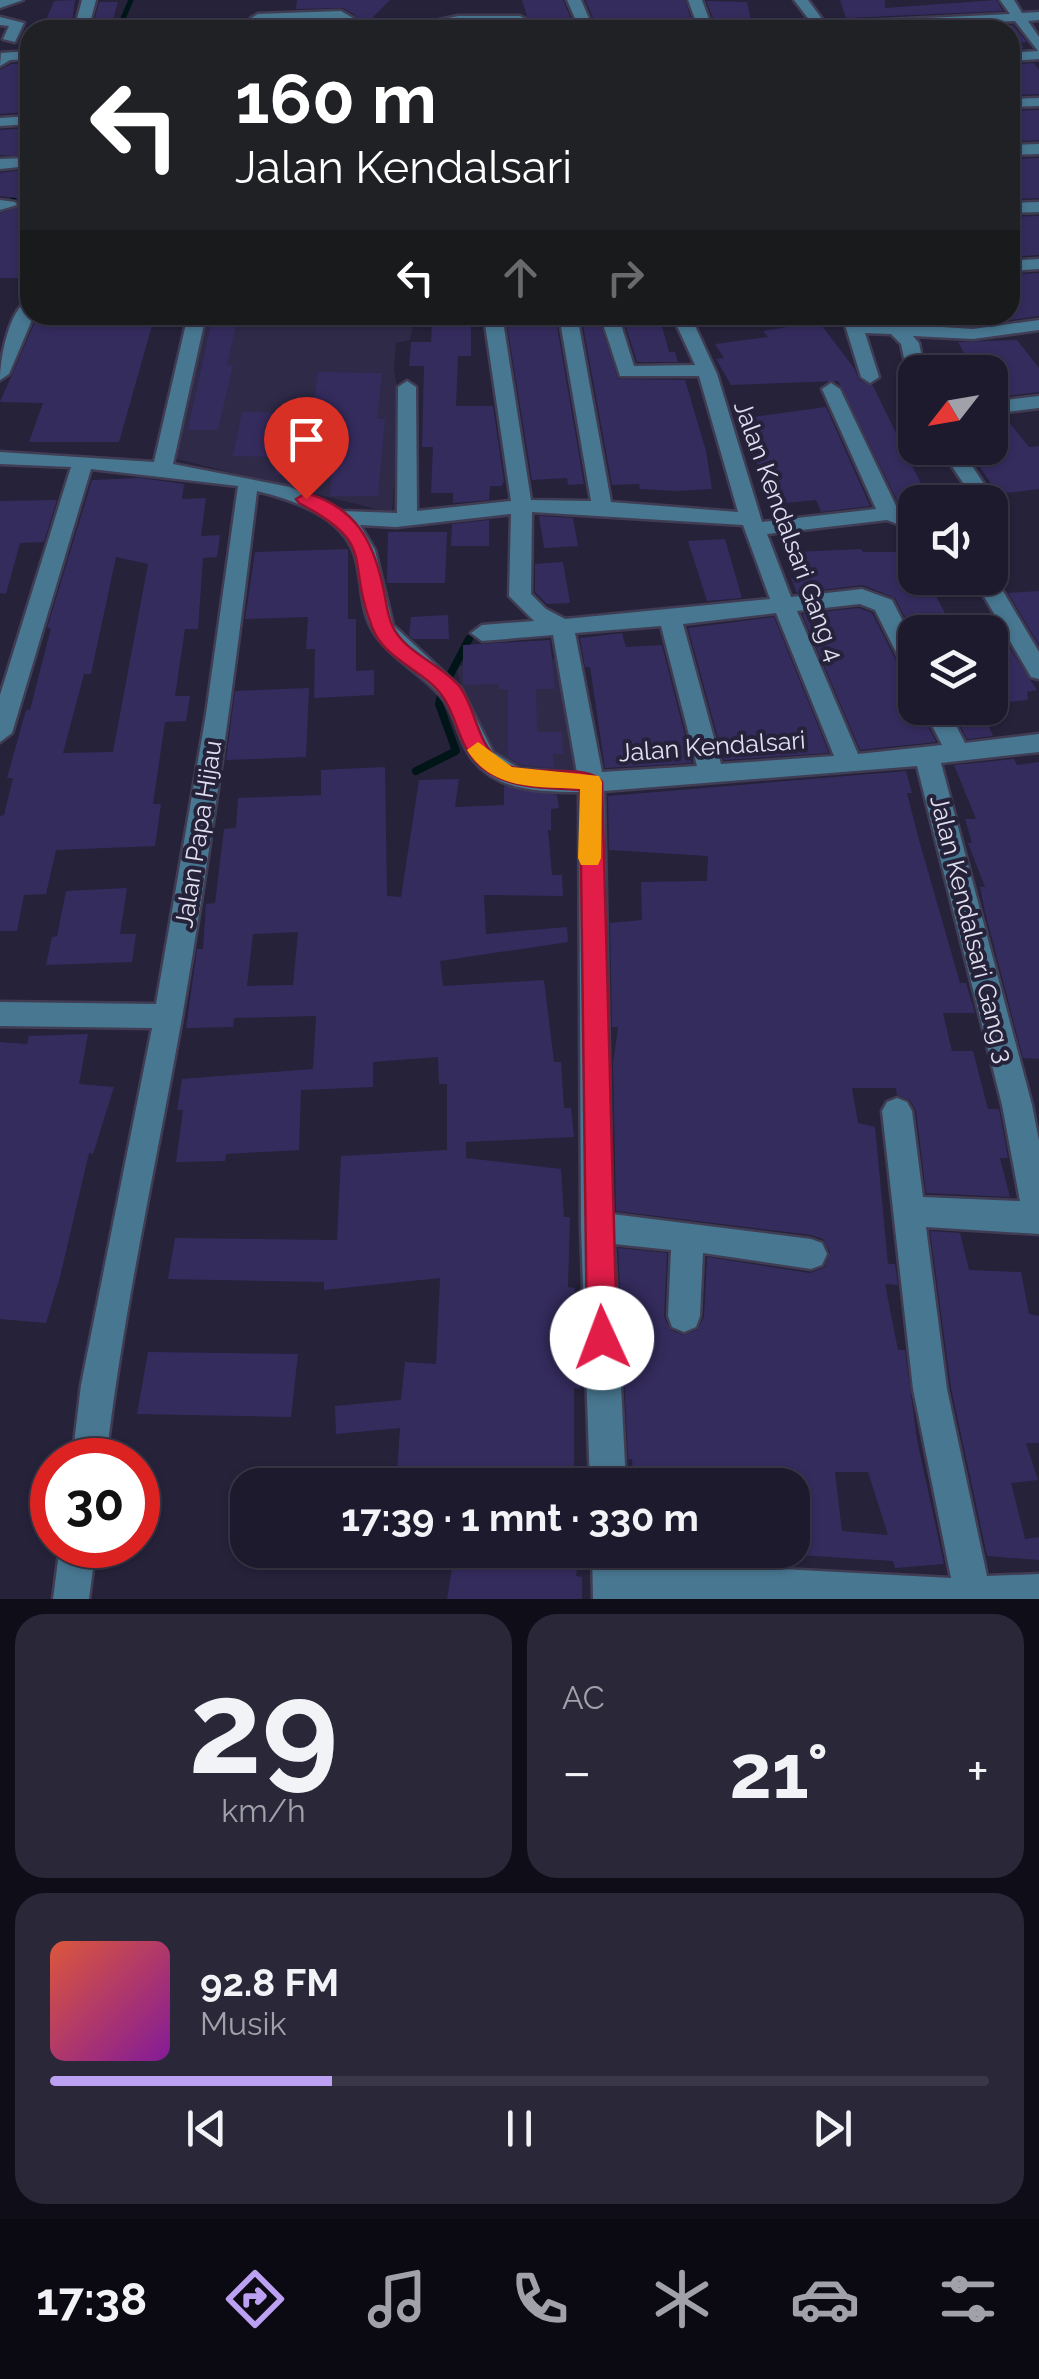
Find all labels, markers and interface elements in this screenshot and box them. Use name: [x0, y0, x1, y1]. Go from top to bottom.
text: 160 m: [235, 57, 437, 139]
icon: left: [70, 60, 200, 190]
text: Jalan Kendalsari: [235, 141, 572, 194]
icon: left: [388, 250, 443, 305]
icon: ahead: [493, 250, 548, 305]
icon: right: [598, 250, 653, 305]
north arrow: [898, 355, 1008, 465]
map controls: [898, 355, 1008, 725]
pin: [264, 397, 349, 500]
street label: Jalan Kendalsari Gang 4: [728, 397, 850, 665]
icon: arrive: [279, 412, 334, 467]
button: sound: [898, 485, 1008, 595]
button: layers: [898, 615, 1008, 725]
street label: Jalan Kendalsari: [618, 725, 806, 767]
street label: Jalan Papa Hijau: [168, 738, 228, 930]
street label: Jalan Kendalsari Gang 3: [924, 792, 1020, 1066]
position arrow: [550, 1286, 654, 1390]
speed limit sign: 30: [30, 1438, 160, 1568]
text: 17:39 · 1 mnt · 330 m: [341, 1495, 699, 1540]
text: 29: [189, 1651, 338, 1803]
text: AC: [562, 1679, 605, 1716]
text: 21°: [729, 1727, 828, 1816]
text: −: [562, 1739, 592, 1804]
text: +: [966, 1739, 989, 1804]
text: km/h: [221, 1792, 306, 1829]
text: 92.8 FM: [200, 1960, 339, 2005]
text: Musik: [200, 2005, 286, 2042]
icon: previous: [179, 2101, 234, 2156]
icon: pause: [492, 2101, 547, 2156]
icon: next: [805, 2101, 860, 2156]
icon: directions: [220, 2264, 290, 2334]
icon: music: [362, 2264, 432, 2334]
icon: phone: [505, 2264, 575, 2334]
icon: climate: [647, 2264, 717, 2334]
icon: car: [790, 2264, 860, 2334]
icon: filters: [933, 2264, 1003, 2334]
text: 17:38: [36, 2273, 147, 2326]

